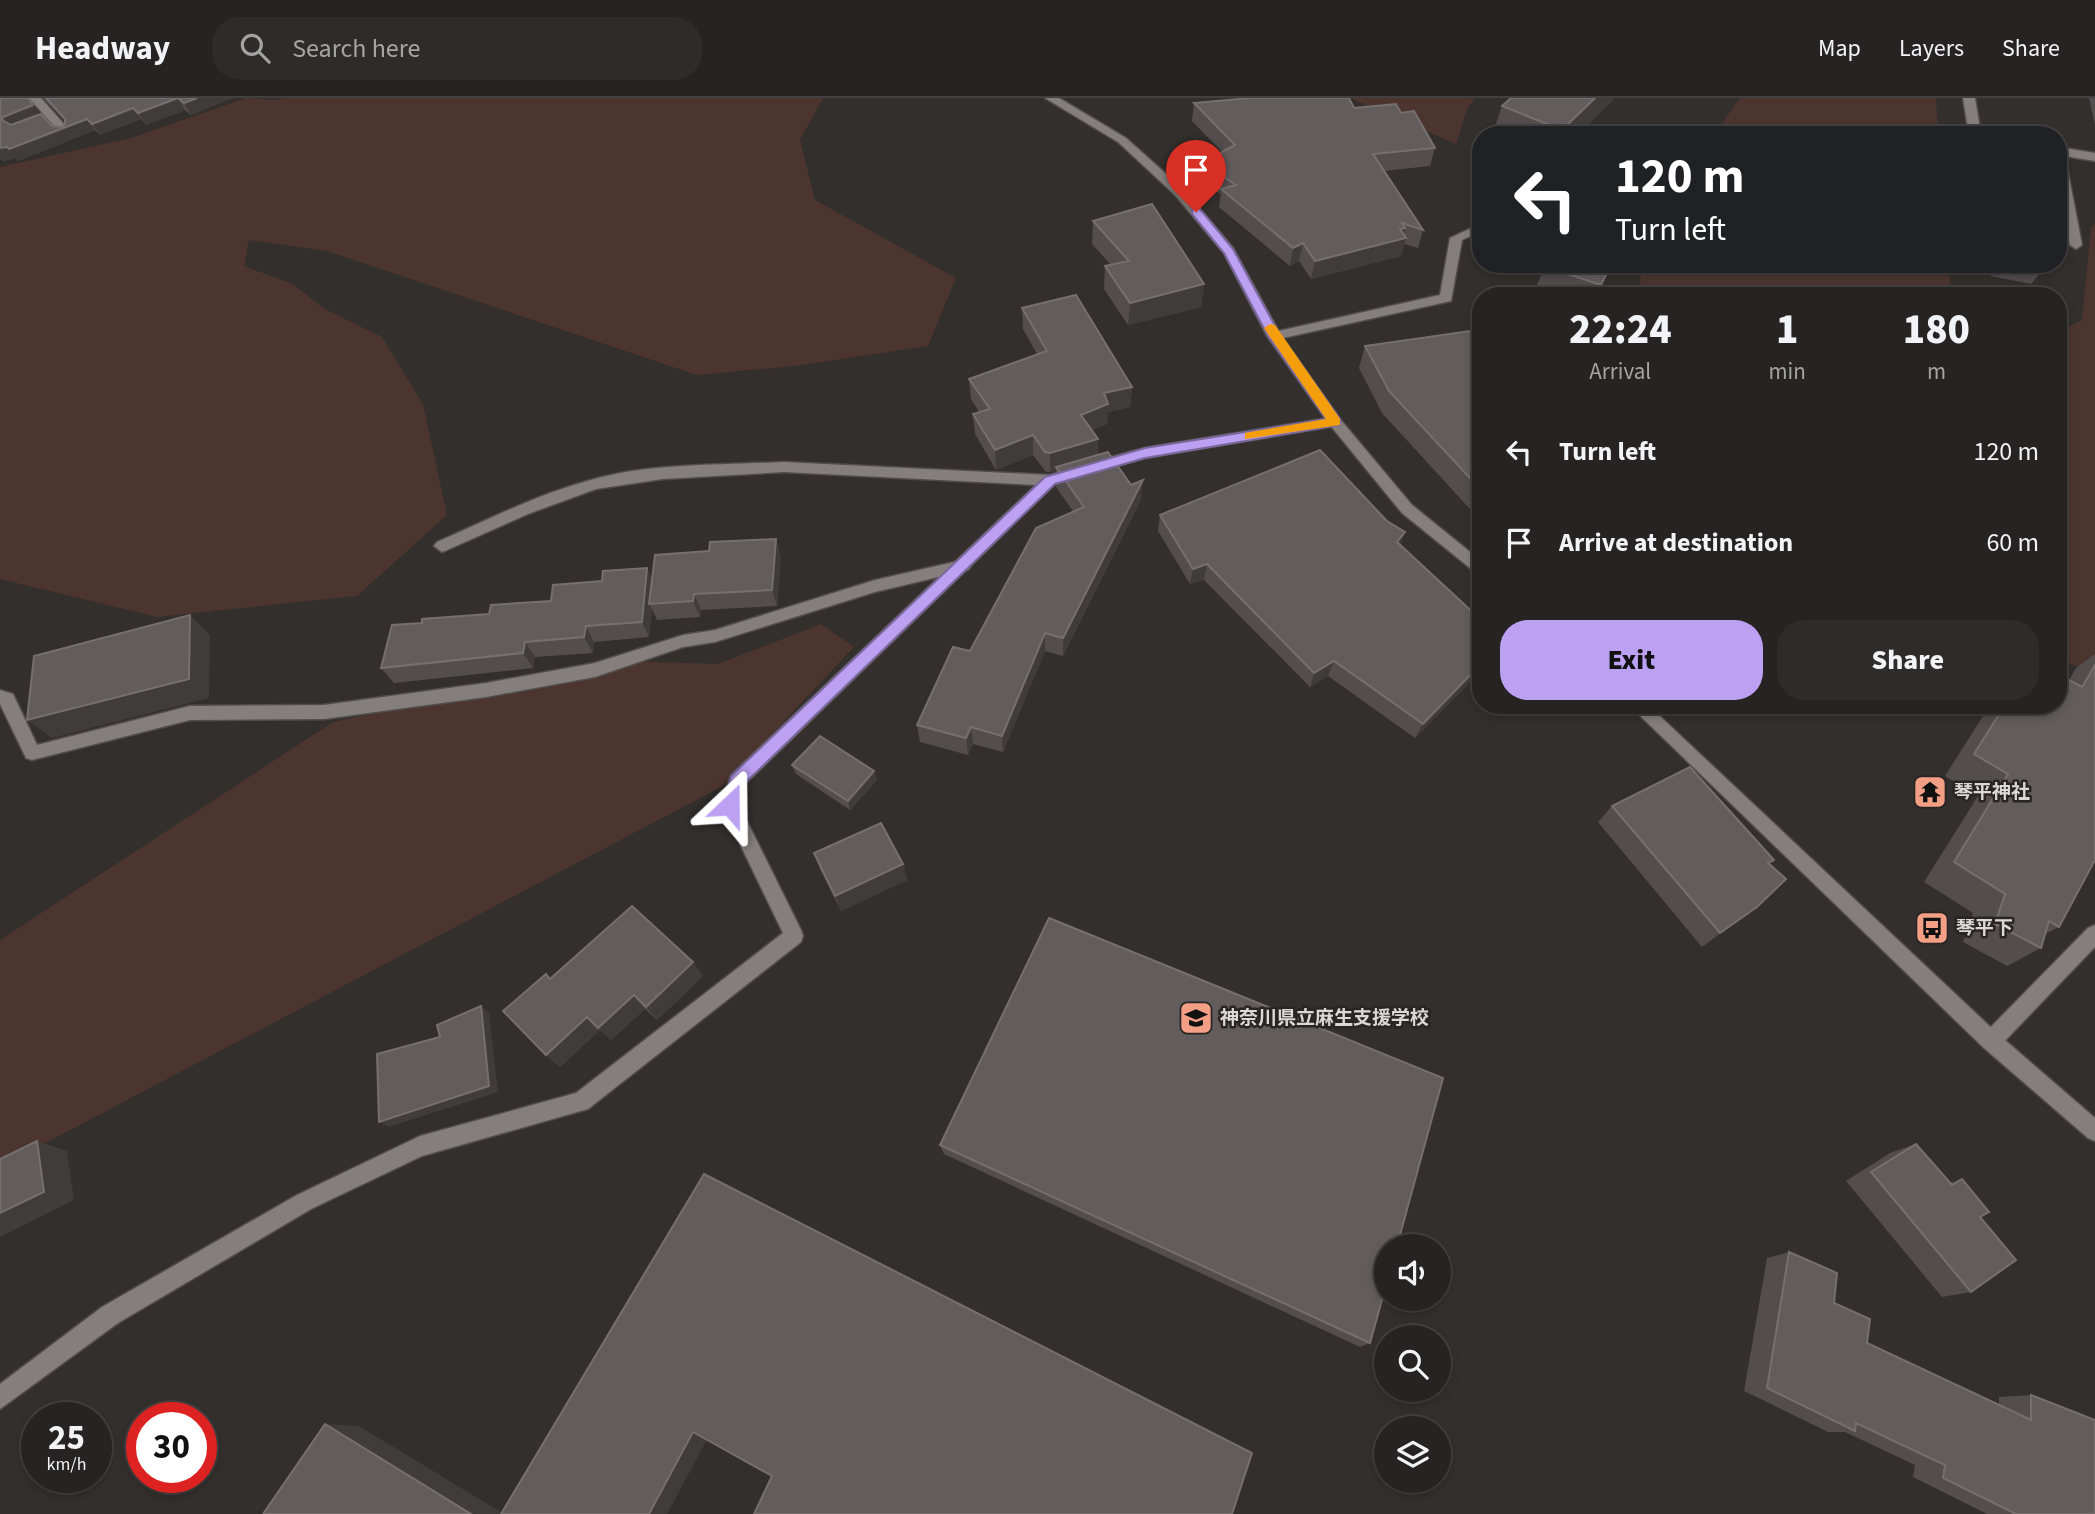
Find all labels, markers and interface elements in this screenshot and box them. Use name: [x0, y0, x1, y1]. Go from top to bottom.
search box: [212, 17, 702, 80]
text: Headway: [35, 25, 170, 72]
icon: search: [236, 29, 274, 67]
text: Search here: [292, 30, 420, 67]
text: Map: [1818, 31, 1861, 66]
text: Layers: [1899, 31, 1964, 66]
text: Share: [2002, 31, 2060, 66]
pin: [1166, 140, 1226, 212]
text: 120 m: [1615, 142, 1744, 212]
icon: arrive: [1177, 151, 1215, 189]
icon: left: [1500, 154, 1591, 245]
text: Turn left: [1615, 207, 1726, 253]
text: 22:24: [1569, 300, 1672, 360]
text: 1: [1776, 300, 1798, 360]
text: 180: [1903, 300, 1970, 360]
text: Arrival: [1589, 355, 1651, 388]
text: min: [1769, 355, 1806, 388]
text: m: [1927, 355, 1946, 388]
icon: left: [1500, 433, 1538, 471]
text: Turn left: [1559, 433, 1656, 470]
text: 120 m: [1973, 433, 2039, 470]
icon: arrive: [1500, 524, 1538, 562]
text: Arrive at destination: [1559, 524, 1793, 561]
text: 60 m: [1986, 524, 2039, 561]
button: Exit: [1500, 620, 1763, 700]
button: Share: [1777, 620, 2039, 700]
position arrow: [693, 768, 767, 842]
temple icon: 琴平神社: [1911, 773, 1949, 811]
place label: 琴平神社: [1954, 779, 2030, 806]
bus stop icon: 琴平下: [1913, 909, 1951, 947]
place label: 琴平下: [1956, 915, 2013, 942]
school or university icon: 神奈川県立麻生支援学校: [1177, 999, 1215, 1037]
place label: 神奈川県立麻生支援学校: [1220, 1005, 1429, 1032]
map controls: [1374, 1234, 1451, 1493]
button: sound: [1374, 1234, 1451, 1311]
button: search: [1374, 1325, 1451, 1402]
speed limit sign: 30: [126, 1402, 217, 1493]
text: 25: [48, 1413, 85, 1463]
button: layers: [1374, 1416, 1451, 1493]
text: km/h: [47, 1452, 86, 1477]

